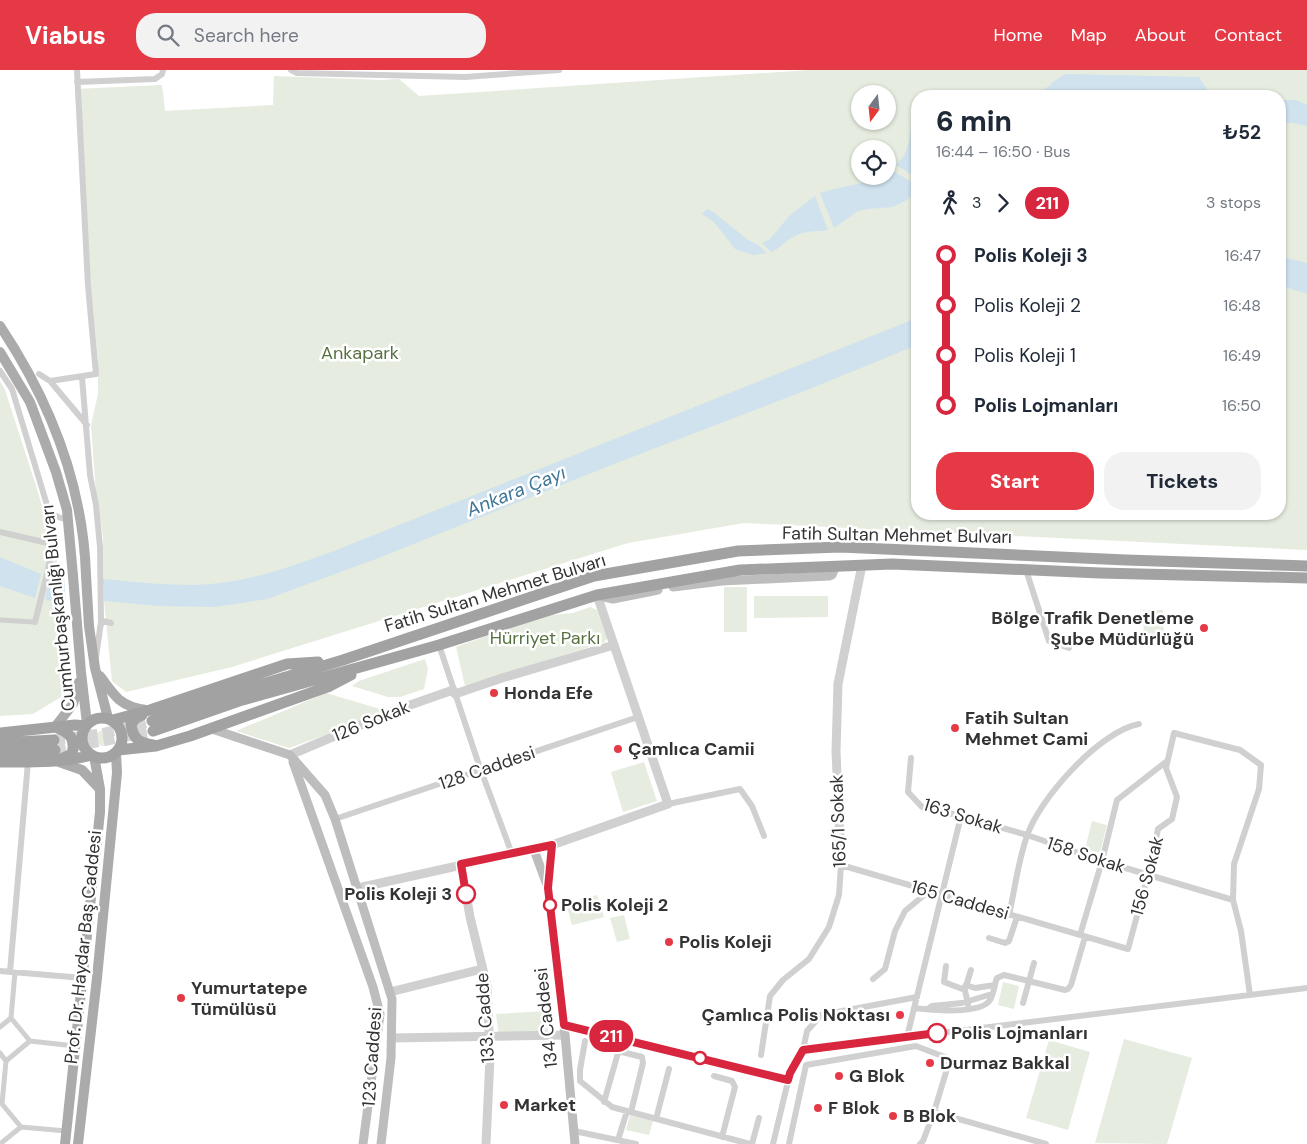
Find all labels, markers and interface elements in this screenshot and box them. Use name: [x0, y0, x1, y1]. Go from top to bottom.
search box: [136, 13, 486, 58]
text: Viabus: [25, 20, 106, 51]
icon: search: [154, 21, 182, 49]
text: Search here: [194, 23, 299, 48]
text: Home: [993, 23, 1043, 47]
text: Map: [1071, 23, 1107, 47]
text: About: [1135, 23, 1186, 47]
text: Contact: [1214, 23, 1282, 47]
north arrow: [851, 85, 896, 130]
map controls: [851, 85, 896, 185]
text: 6 min: [936, 103, 1012, 140]
text: ₺52: [1223, 120, 1261, 145]
button: locate: [851, 140, 896, 185]
text: 16:44 – 16:50 · Bus: [936, 141, 1070, 162]
icon: walk: [936, 189, 964, 217]
icon: forward: [989, 189, 1017, 217]
text: 211: [1035, 191, 1059, 215]
text: 3: [972, 192, 981, 213]
text: 3 stops: [1206, 192, 1261, 213]
text: Polis Koleji 3: [974, 243, 1088, 268]
text: 16:47: [1224, 245, 1261, 266]
text: Polis Koleji 2: [974, 293, 1081, 318]
text: 16:48: [1223, 295, 1261, 316]
park label: Ankapark: [321, 341, 399, 365]
text: Polis Koleji 1: [974, 343, 1076, 368]
text: 16:49: [1223, 345, 1261, 366]
text: Polis Lojmanları: [974, 393, 1118, 418]
text: 16:50: [1222, 395, 1261, 416]
button: Start: [936, 452, 1094, 510]
button: Tickets: [1104, 452, 1261, 510]
water label: Ankara Çayı: [462, 460, 569, 523]
street label: Cumhurbaşkanlığı Bulvarı: [35, 504, 81, 712]
street label: Fatih Sultan Mehmet Bulvarı: [782, 521, 1012, 549]
street label: Fatih Sultan Mehmet Bulvarı: [382, 548, 608, 638]
place label: Bölge Trafik Denetleme Şube Müdürlüğü: [991, 606, 1194, 651]
marker: Bölge Trafik Denetleme Şube Müdürlüğü: [1198, 622, 1210, 634]
park label: Hürriyet Parkı: [490, 626, 600, 650]
place label: Honda Efe: [504, 681, 593, 705]
marker: Honda Efe: [488, 687, 500, 699]
street label: 126 Sokak: [329, 695, 413, 747]
place label: Fatih Sultan Mehmet Cami: [965, 706, 1088, 751]
marker: Fatih Sultan Mehmet Cami: [949, 722, 961, 734]
place label: Çamlıca Camii: [628, 737, 755, 761]
street label: 128 Caddesi: [436, 740, 538, 796]
marker: Çamlıca Camii: [612, 743, 624, 755]
street label: 165/1 Sokak: [824, 774, 852, 868]
street label: 163 Sokak: [921, 793, 1005, 839]
street label: Prof. Dr. Haydar Baş Caddesi: [59, 829, 107, 1065]
street label: 158 Sokak: [1044, 831, 1128, 879]
street label: 156 Sokak: [1125, 833, 1169, 919]
street label: 165 Caddesi: [908, 875, 1012, 925]
place label: Polis Koleji 3: [344, 882, 452, 906]
marker: Polis Koleji 3: [456, 884, 476, 904]
place label: Polis Koleji 2: [561, 893, 668, 917]
marker: Polis Koleji 2: [543, 898, 557, 912]
place label: Polis Koleji: [679, 930, 772, 954]
marker: Polis Koleji: [663, 936, 675, 948]
street label: 134 Caddesi: [529, 967, 563, 1069]
street label: 133. Cadde: [470, 972, 500, 1064]
place label: Yumurtatepe Tümülüsü: [191, 976, 308, 1021]
marker: Yumurtatepe Tümülüsü: [175, 992, 187, 1004]
place label: Çamlıca Polis Noktası: [702, 1003, 890, 1027]
street label: 123 Caddesi: [357, 1006, 387, 1108]
marker: Çamlıca Polis Noktası: [894, 1009, 906, 1021]
line badge: 211: [582, 1020, 640, 1052]
place label: Polis Lojmanları: [951, 1021, 1088, 1045]
marker: Polis Lojmanları: [927, 1023, 947, 1043]
text: 211: [599, 1024, 623, 1048]
unlabelled marker: [693, 1051, 707, 1065]
place label: Durmaz Bakkal: [940, 1051, 1070, 1075]
marker: Durmaz Bakkal: [924, 1057, 936, 1069]
place label: G Blok: [849, 1064, 906, 1088]
marker: G Blok: [833, 1070, 845, 1082]
place label: Market: [514, 1093, 576, 1117]
place label: F Blok: [828, 1096, 881, 1120]
marker: Market: [498, 1099, 510, 1111]
marker: F Blok: [812, 1102, 824, 1114]
place label: B Blok: [903, 1104, 957, 1128]
marker: B Blok: [887, 1110, 899, 1122]

